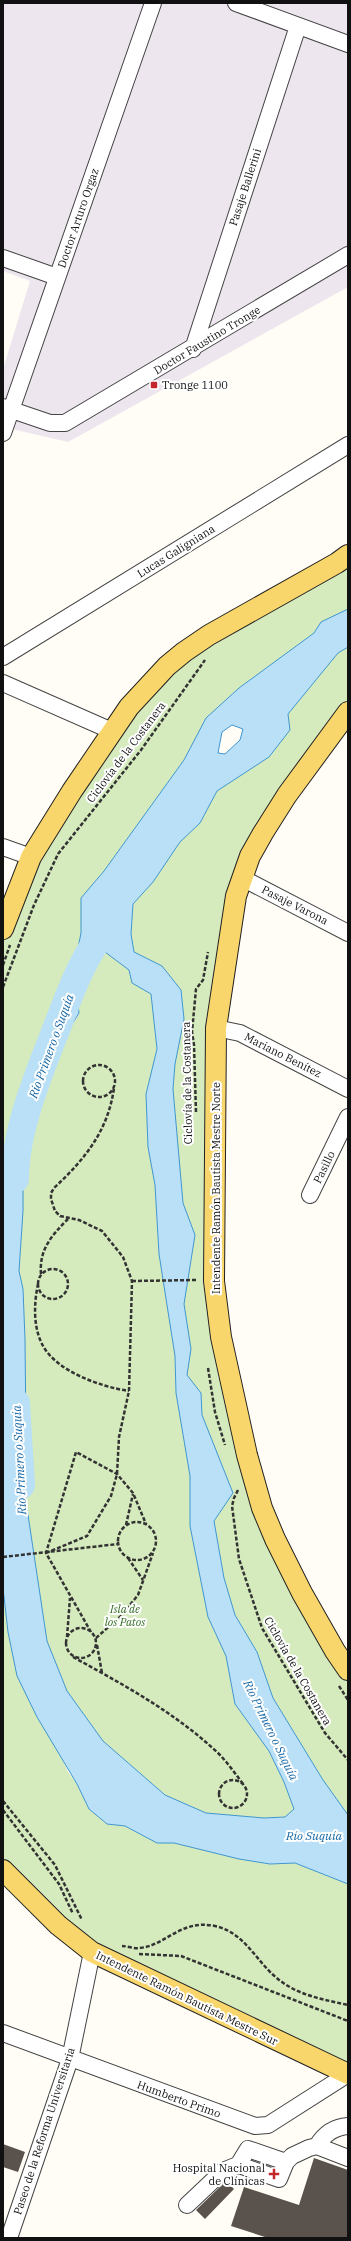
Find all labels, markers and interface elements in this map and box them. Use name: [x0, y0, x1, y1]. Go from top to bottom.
street label: Pasaje Ballerini: [226, 146, 264, 227]
street label: Doctor Arturo Orgaz: [54, 166, 102, 270]
street label: Doctor Faustino Tronge: [151, 303, 263, 377]
place label: Tronge 1100: [162, 378, 228, 392]
marker: Tronge 1100: [149, 380, 159, 390]
street label: Lucas Galigniana: [134, 521, 218, 581]
street label: Ciclovía de la Costanera: [83, 699, 169, 805]
street label: Pasaje Varona: [259, 882, 331, 928]
water label: Río Primero o Suquía: [25, 991, 77, 1101]
street label: Ciclovía de la Costanera: [179, 1021, 195, 1145]
street label: Mariano Benítez: [242, 1030, 324, 1081]
street label: Intendente Ramón Bautista Mestre Norte: [209, 1082, 223, 1294]
street label: Pasillo: [310, 1148, 338, 1186]
water label: Río Primero o Suquía: [9, 1404, 29, 1516]
park label: Isla de los Patos: [105, 1602, 146, 1629]
street label: Ciclovía de la Costanera: [261, 1614, 335, 1728]
water label: Río Primero o Suquía: [240, 1677, 302, 1783]
water label: Río Suquía: [285, 1828, 343, 1843]
street label: Intendente Ramón Bautista Mestre Sur: [94, 1948, 280, 2048]
street label: Paseo de la Reforma Universitaria: [10, 2046, 78, 2216]
street label: Humberto Primo: [135, 2077, 223, 2121]
place label: Hospital Nacional de Clínicas: [173, 2161, 265, 2188]
marker: Hospital Nacional de Clínicas: [268, 2168, 280, 2180]

